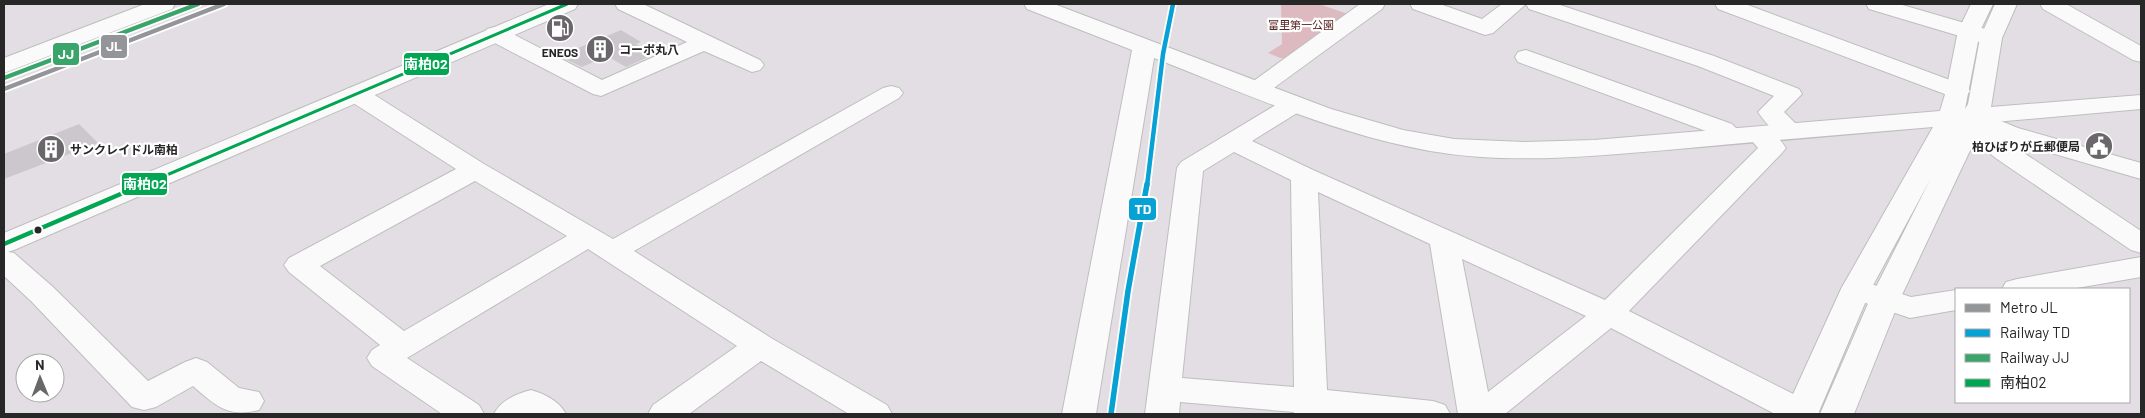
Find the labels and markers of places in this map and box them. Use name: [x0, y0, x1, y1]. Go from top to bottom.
fuel station icon: ENEOS: [545, 13, 575, 43]
building icon: コーポ丸八: [585, 34, 615, 64]
place label: コーポ丸八: [619, 42, 679, 56]
place label: ENEOS: [542, 45, 578, 59]
public building icon: 柏ひばりが丘郵便局: [2084, 131, 2114, 161]
building icon: サンクレイドル南柏: [36, 134, 66, 164]
place label: 柏ひばりが丘郵便局: [1972, 139, 2080, 153]
place label: サンクレイドル南柏: [70, 142, 178, 156]
unlabelled marker: [33, 225, 43, 235]

